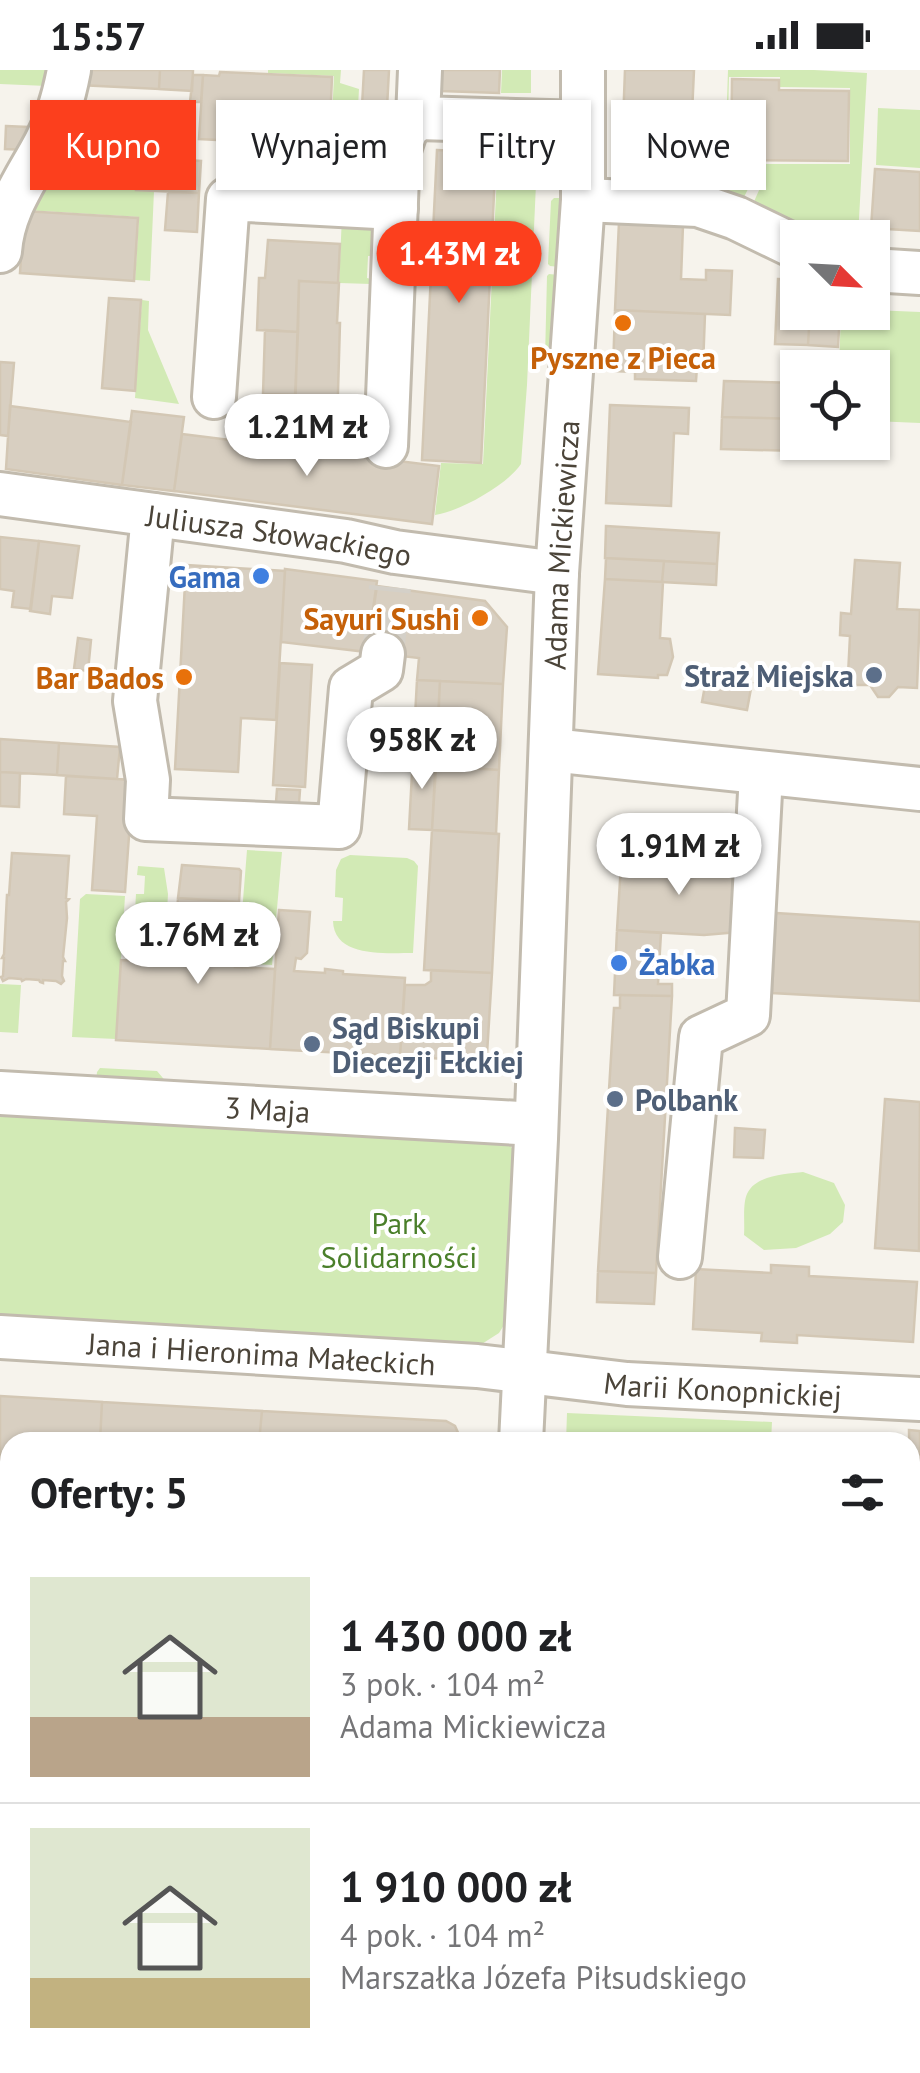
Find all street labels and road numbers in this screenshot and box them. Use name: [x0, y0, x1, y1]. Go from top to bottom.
street label: Adama Mickiewicza: [534, 419, 587, 670]
street label: Juliusza Słowackiego: [142, 494, 414, 573]
street label: 3 Maja: [224, 1087, 312, 1130]
street label: Jana i Hieronima Małeckich: [84, 1323, 437, 1383]
street label: Marii Konopnickiej: [602, 1362, 843, 1414]

